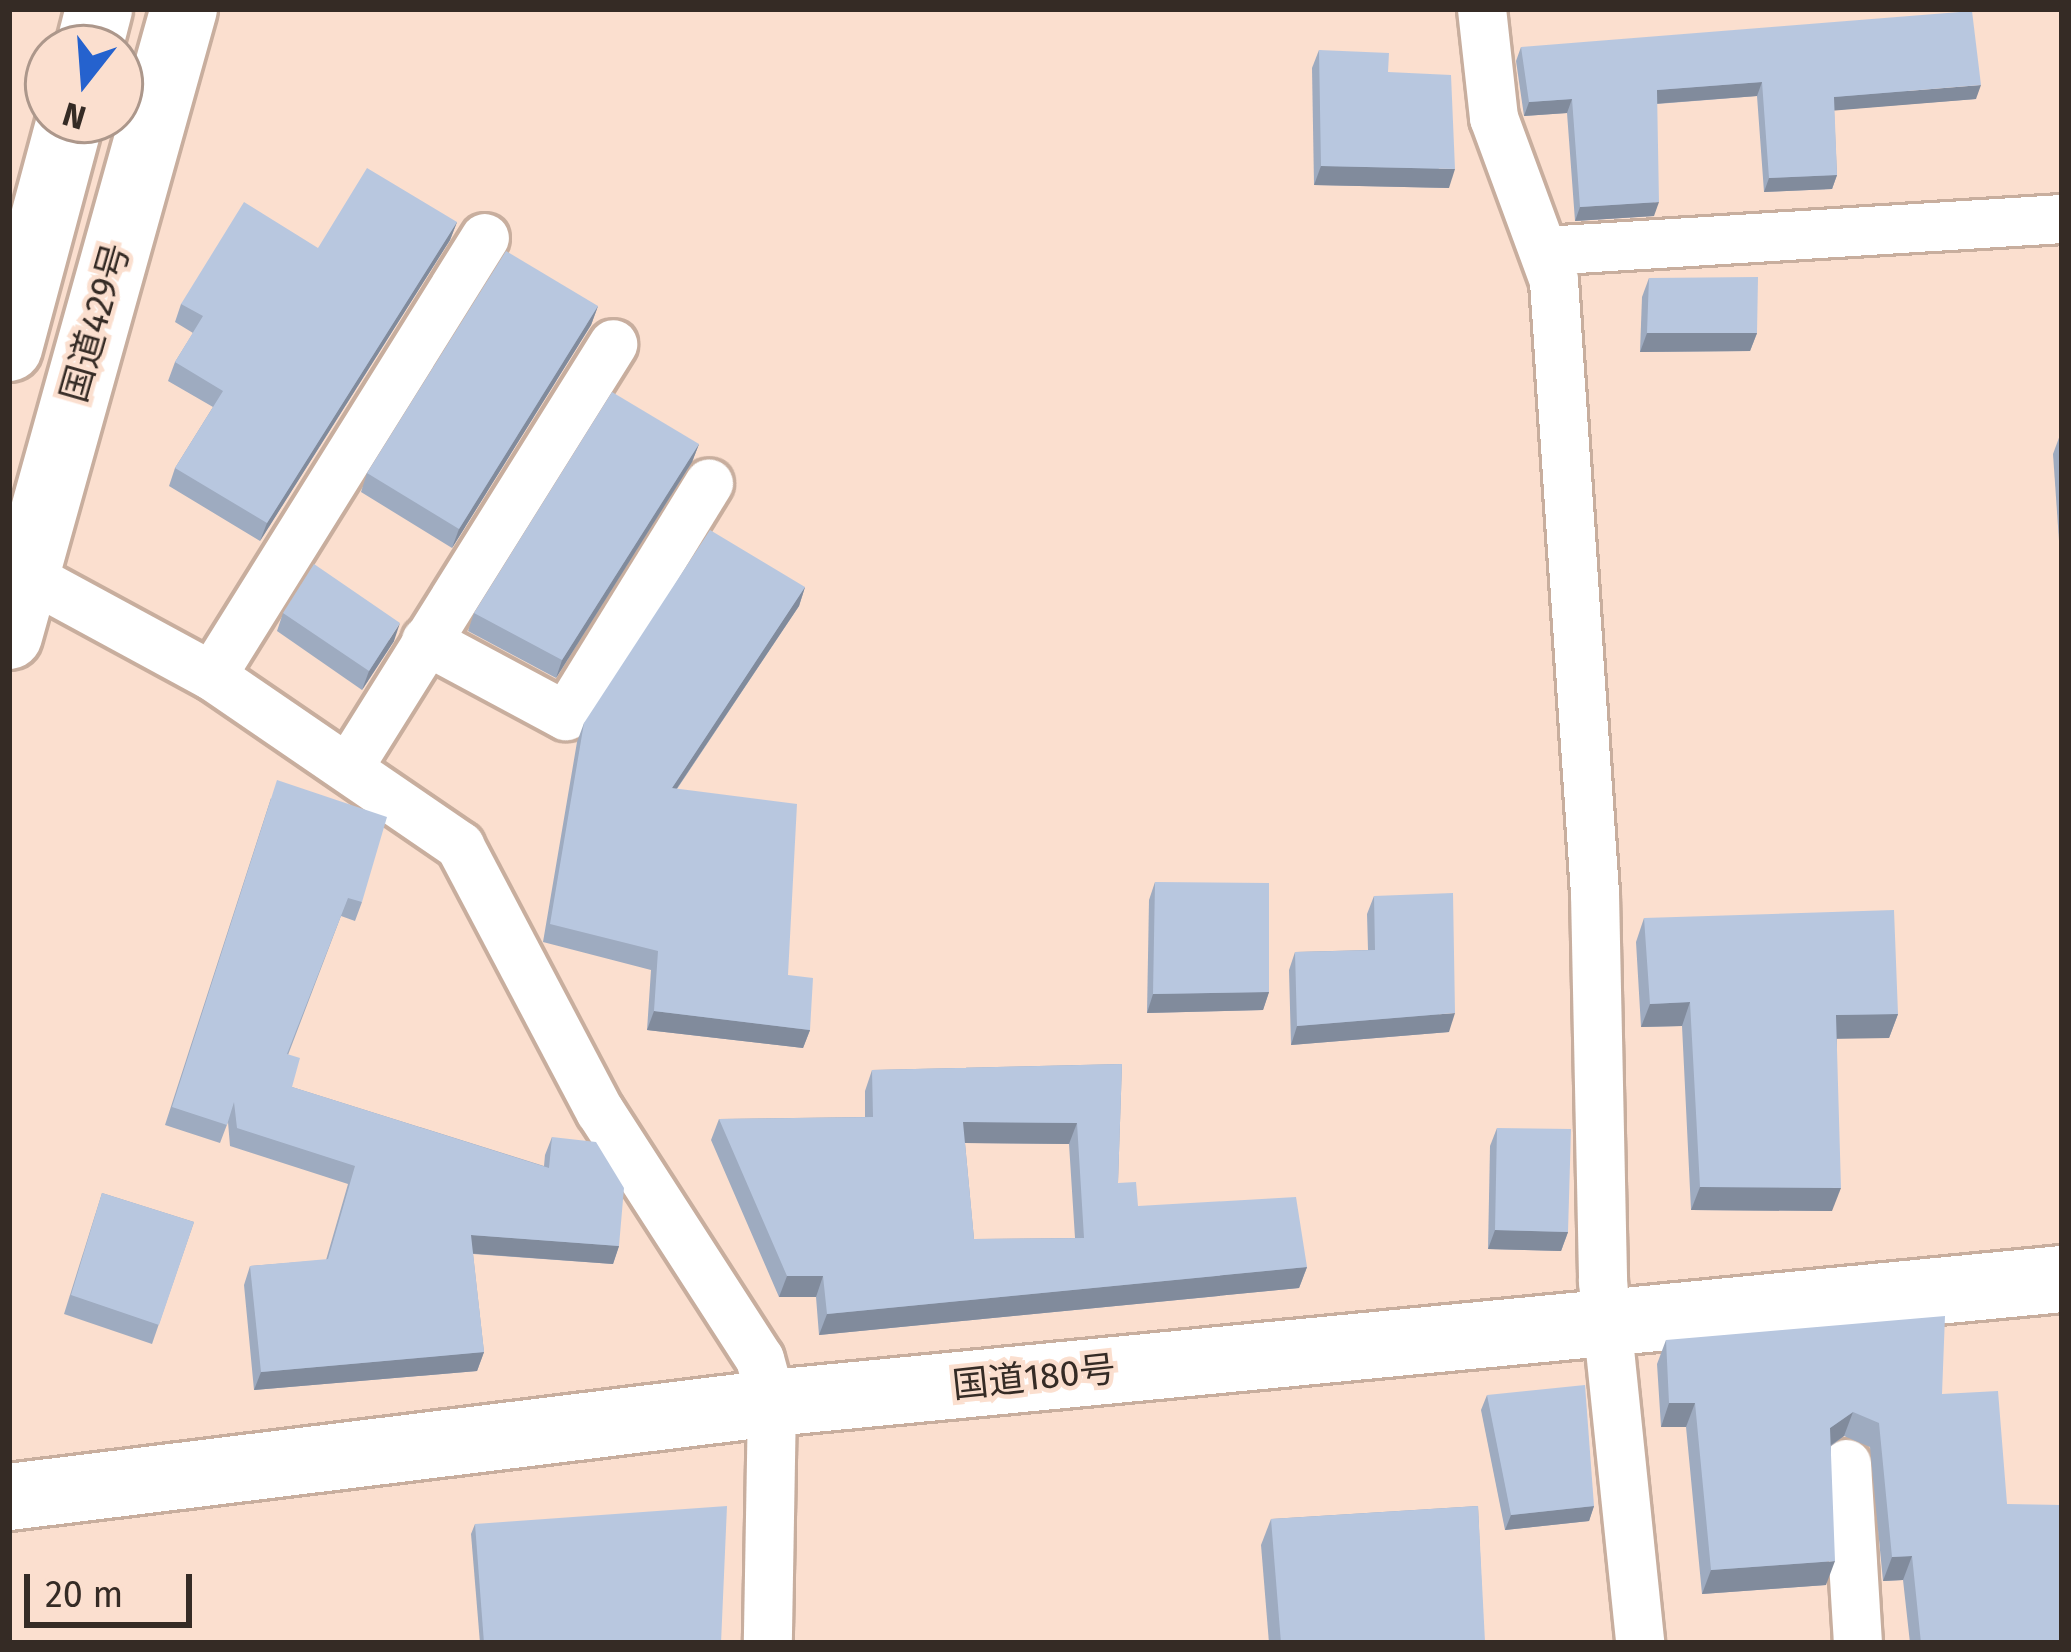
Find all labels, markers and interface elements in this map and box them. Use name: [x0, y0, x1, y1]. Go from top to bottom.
north arrow: [24, 24, 144, 144]
text: N: [58, 93, 91, 138]
street label: 国道429号: [53, 239, 139, 407]
street label: 国道180号: [950, 1348, 1118, 1408]
scale bar: [30, 1550, 198, 1624]
text: 20 m: [45, 1573, 123, 1617]

